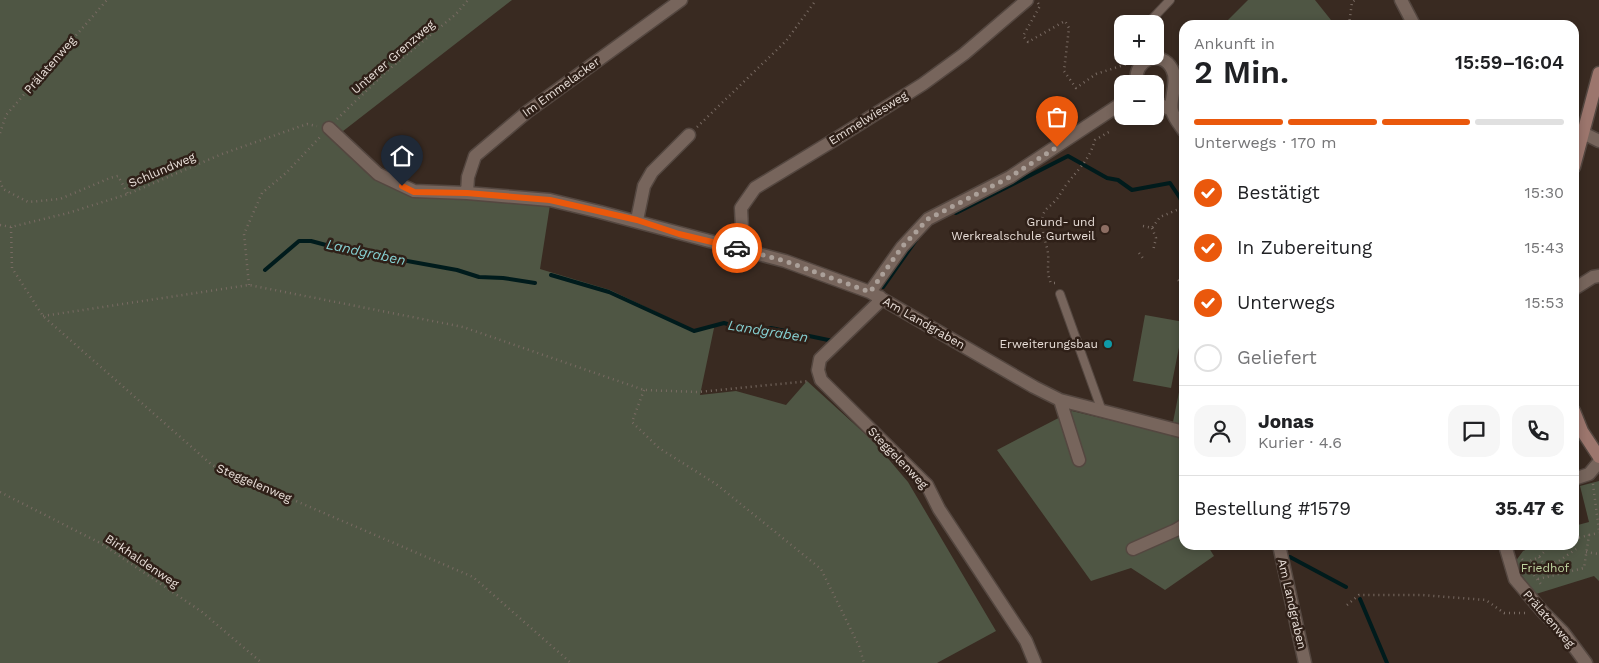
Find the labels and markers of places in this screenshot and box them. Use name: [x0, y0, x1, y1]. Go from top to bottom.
pin: [1036, 96, 1078, 147]
pin: [381, 135, 423, 186]
place label: Grund- und Werkrealschule Gurtweil: [951, 215, 1095, 243]
marker: Grund- und Werkrealschule Gurtweil: [1099, 223, 1111, 235]
place label: Erweiterungsbau: [999, 337, 1098, 351]
marker: Erweiterungsbau: [1102, 338, 1114, 350]

